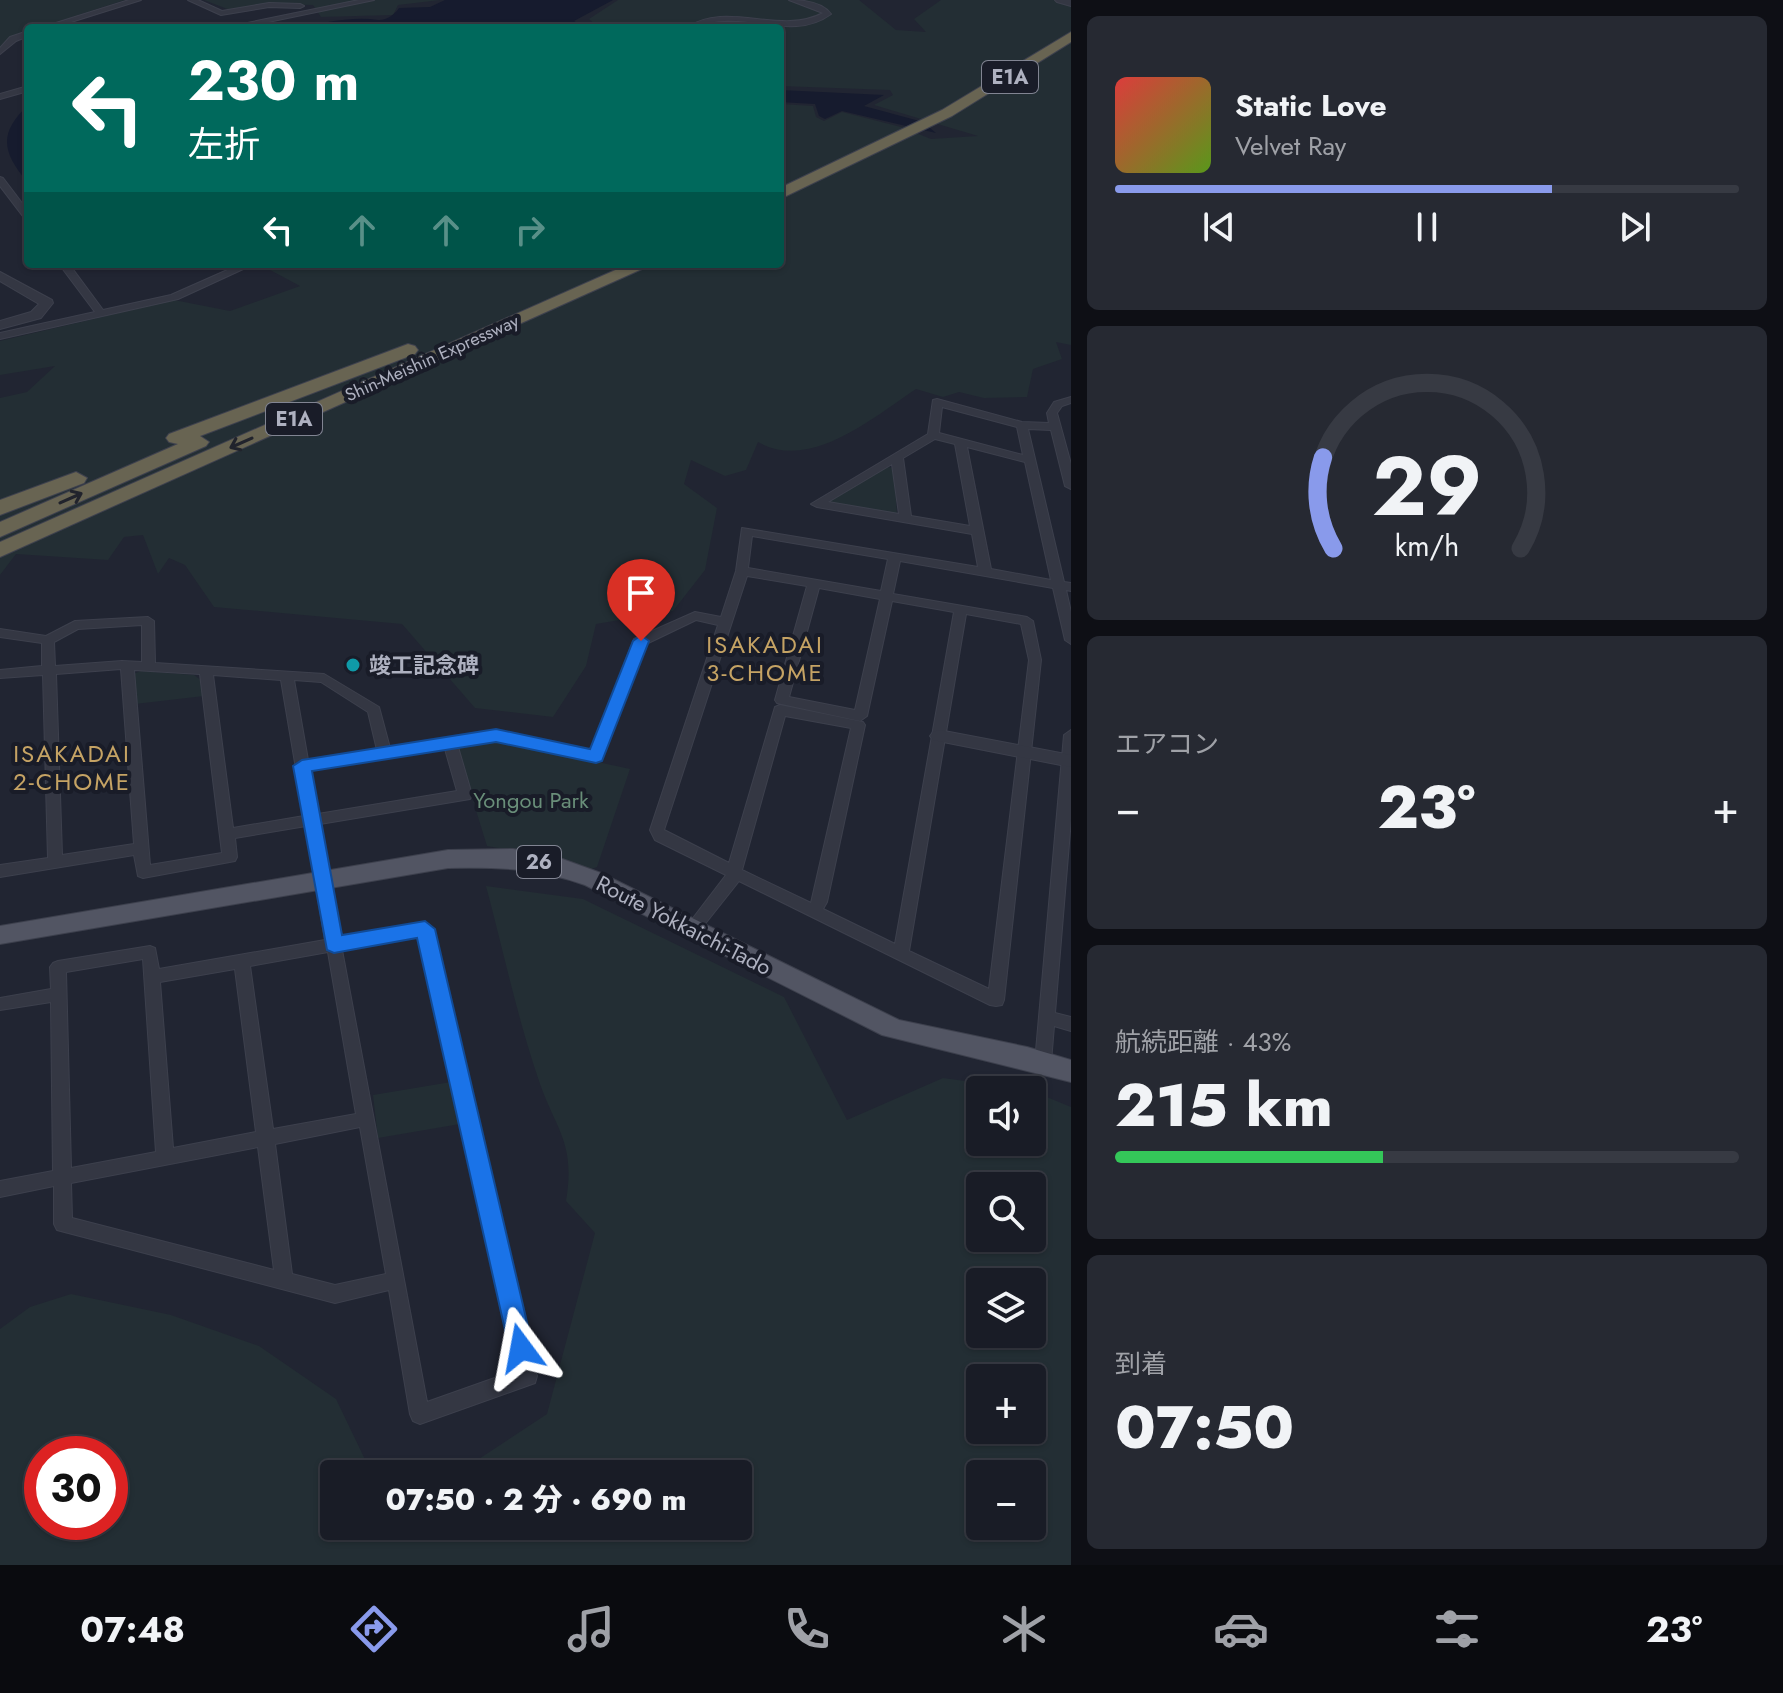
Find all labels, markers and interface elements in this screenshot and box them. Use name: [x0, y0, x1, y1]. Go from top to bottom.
text: 230 m: [188, 40, 359, 121]
icon: left: [56, 56, 160, 160]
road number: E1A: [982, 61, 1038, 93]
text: Static Love: [1235, 84, 1387, 127]
text: 左折: [188, 118, 260, 170]
text: Velvet Ray: [1235, 127, 1346, 165]
icon: previous: [1197, 205, 1241, 249]
icon: pause: [1405, 205, 1449, 249]
icon: next: [1613, 205, 1657, 249]
icon: left: [256, 208, 300, 252]
icon: ahead: [340, 208, 384, 252]
icon: ahead: [424, 208, 468, 252]
icon: right: [508, 208, 552, 252]
street label: Shin-Meishin Expressway: [341, 308, 523, 408]
road number: E1A: [266, 403, 322, 435]
text: 29: [1372, 425, 1482, 545]
one-way arrow: [229, 436, 254, 451]
one-way arrow: [58, 490, 83, 505]
text: km/h: [1395, 525, 1459, 567]
pin: [607, 559, 675, 641]
icon: arrive: [619, 571, 663, 615]
district label: ISAKADAI 3-CHOME: [706, 627, 824, 690]
place label: 竣工記念碑: [369, 649, 479, 681]
marker: 竣工記念碑: [344, 656, 362, 674]
text: エアコン: [1115, 725, 1219, 763]
district label: ISAKADAI 2-CHOME: [13, 736, 131, 799]
text: 23°: [1378, 764, 1475, 851]
text: −: [1115, 776, 1141, 840]
text: +: [1712, 776, 1739, 840]
park label: Yongou Park: [473, 784, 589, 816]
road number: 26: [517, 846, 561, 878]
street label: Route Yokkaichi-Tado: [591, 867, 777, 983]
text: 航続距離 · 43%: [1115, 1023, 1291, 1061]
text: 215 km: [1115, 1062, 1333, 1149]
map controls: [966, 1076, 1046, 1540]
button: sound: [966, 1076, 1046, 1156]
button: search: [966, 1172, 1046, 1252]
button: layers: [966, 1268, 1046, 1348]
position arrow: [479, 1306, 563, 1390]
text: 到着: [1115, 1345, 1167, 1383]
button: +: [966, 1364, 1046, 1444]
text: 07:50: [1115, 1384, 1294, 1471]
speed limit sign: 30: [24, 1436, 128, 1540]
button: −: [966, 1460, 1046, 1540]
text: 07:50 · 2 分 · 690 m: [386, 1478, 687, 1521]
icon: directions: [346, 1601, 402, 1657]
icon: music: [563, 1601, 619, 1657]
icon: phone: [779, 1601, 835, 1657]
icon: climate: [996, 1601, 1052, 1657]
icon: car: [1213, 1601, 1269, 1657]
icon: filters: [1429, 1601, 1485, 1657]
text: 07:48: [80, 1603, 185, 1655]
text: 23°: [1646, 1603, 1703, 1655]

